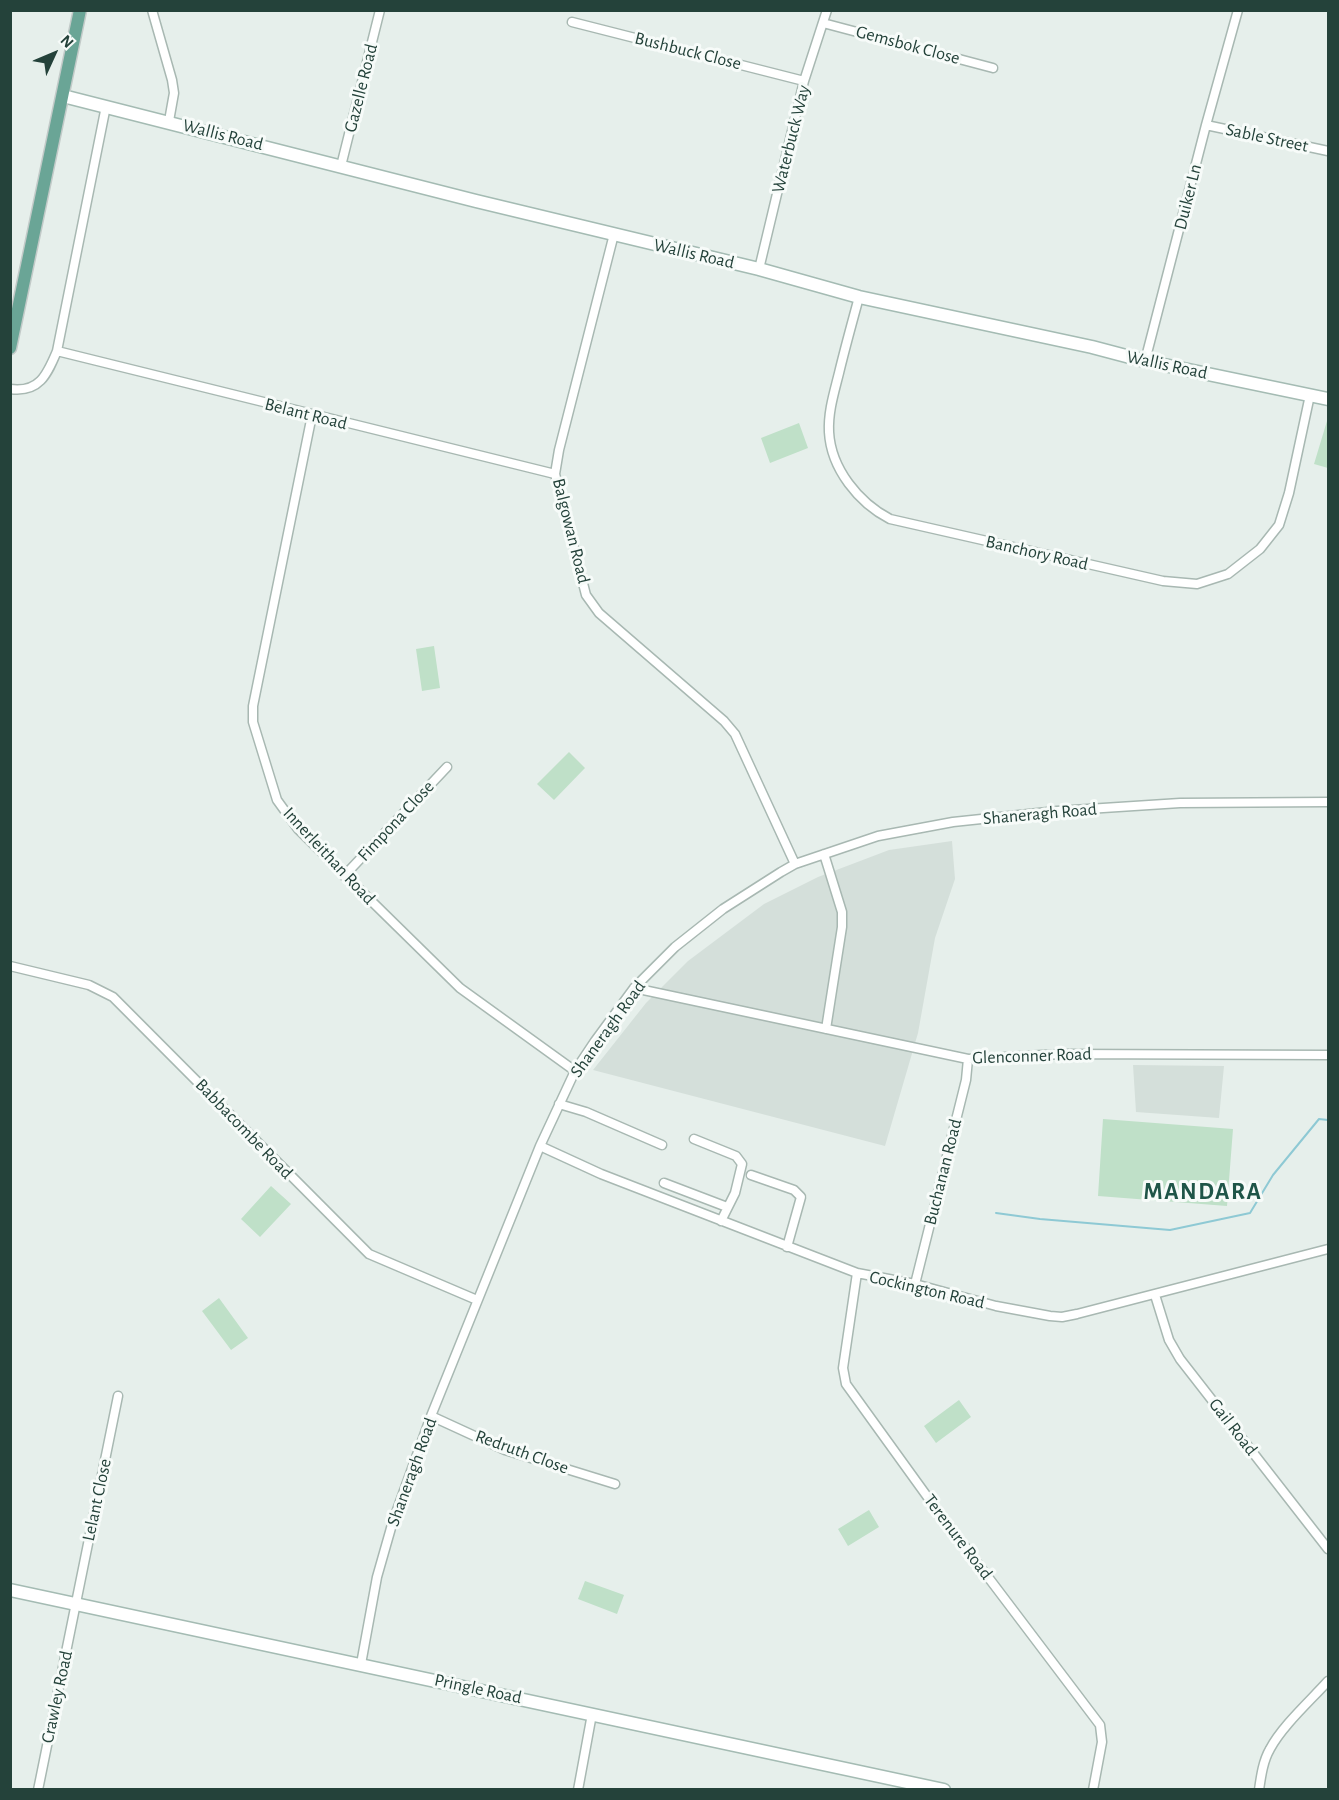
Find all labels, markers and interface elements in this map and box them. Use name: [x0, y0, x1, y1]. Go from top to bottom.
street label: Gemsbok Close: [854, 21, 962, 69]
north arrow: [24, 24, 84, 84]
street label: Bushbuck Close: [633, 27, 743, 75]
text: N: [57, 32, 77, 51]
street label: Gazelle Road: [340, 42, 382, 134]
street label: Waterbuck Way: [767, 83, 815, 195]
street label: Wallis Road: [181, 115, 265, 155]
street label: Sable Street: [1224, 119, 1310, 157]
street label: Duiker Ln: [1169, 162, 1207, 232]
street label: Wallis Road: [652, 234, 736, 274]
street label: Wallis Road: [1125, 346, 1209, 384]
street label: Belant Road: [263, 393, 349, 435]
street label: Balgowan Road: [547, 476, 595, 586]
street label: Banchory Road: [984, 531, 1090, 575]
street label: Fimpona Close: [353, 776, 439, 866]
street label: Shaneragh Road: [982, 798, 1098, 830]
street label: Innerleithan Road: [278, 803, 380, 909]
street label: Shaneragh Road: [566, 976, 650, 1082]
street label: Glenconner Road: [972, 1043, 1092, 1069]
street label: Babbacombe Road: [191, 1074, 297, 1184]
street label: Buchanan Road: [919, 1117, 967, 1227]
district label: MANDARA: [1144, 1178, 1262, 1206]
street label: Cockington Road: [867, 1266, 987, 1314]
street label: Gail Road: [1204, 1394, 1262, 1460]
street label: Shaneragh Road: [382, 1415, 442, 1529]
street label: Redruth Close: [472, 1425, 572, 1479]
street label: Lelant Close: [78, 1457, 116, 1543]
street label: Terenure Road: [919, 1490, 997, 1584]
street label: Crawley Road: [37, 1649, 77, 1745]
street label: Pringle Road: [432, 1669, 524, 1709]

